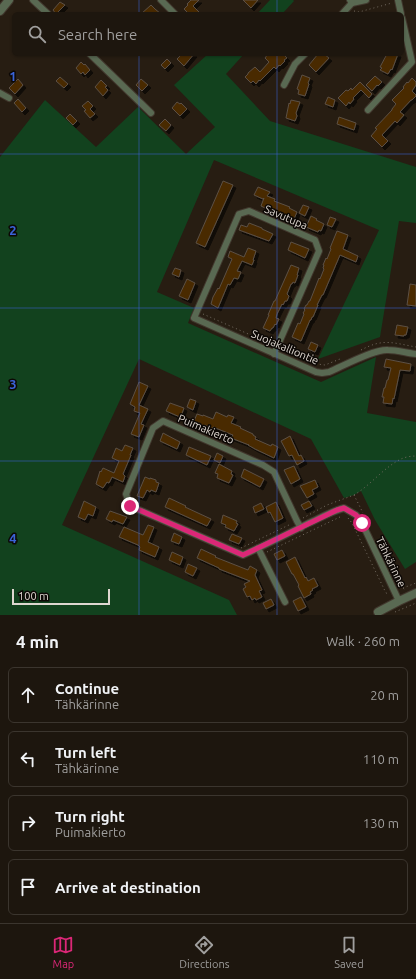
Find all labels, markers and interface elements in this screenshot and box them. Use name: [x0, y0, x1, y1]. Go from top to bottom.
search box: [12, 12, 404, 56]
icon: search: [26, 23, 48, 45]
text: Search here: [58, 26, 137, 43]
text: 1: [9, 69, 17, 83]
street label: Savutupa: [263, 203, 309, 231]
text: 2: [9, 223, 17, 237]
street label: Suojakalliontie: [249, 327, 321, 367]
text: 3: [9, 377, 17, 391]
street label: Puimakierto: [176, 412, 236, 446]
route end: [121, 497, 139, 515]
route start: [353, 514, 371, 532]
text: 4: [9, 531, 17, 545]
street label: Tähkärinne: [374, 535, 408, 589]
scale bar: [12, 587, 110, 606]
text: 100 m: [18, 590, 49, 602]
text: 4 min: [16, 632, 59, 651]
text: Walk · 260 m: [326, 634, 400, 648]
text: Continue: [55, 680, 119, 697]
icon: ahead: [17, 684, 39, 706]
text: 20 m: [370, 688, 399, 702]
text: Tähkärinne: [55, 697, 119, 711]
text: Turn left: [55, 744, 116, 761]
icon: left: [17, 748, 39, 770]
text: 110 m: [363, 752, 399, 766]
text: Tähkärinne: [55, 761, 119, 775]
text: Turn right: [55, 808, 125, 825]
icon: right: [17, 812, 39, 834]
text: 130 m: [363, 816, 399, 830]
text: Puimakierto: [55, 825, 126, 839]
icon: arrive: [17, 876, 39, 898]
text: Arrive at destination: [55, 879, 201, 896]
tab: Map: [52, 934, 74, 970]
tab: Directions: [179, 934, 230, 970]
tab: Saved: [334, 934, 364, 970]

